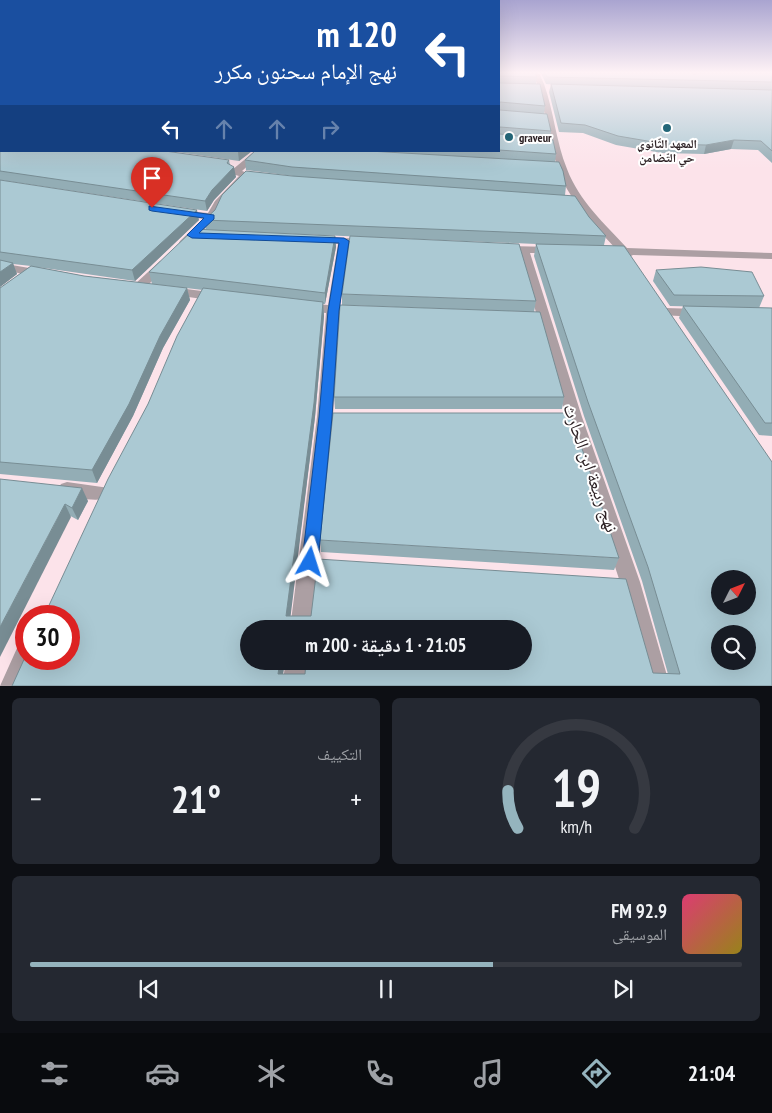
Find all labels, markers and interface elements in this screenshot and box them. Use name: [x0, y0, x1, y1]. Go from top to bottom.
text: 120 m: [316, 11, 397, 57]
icon: left: [415, 20, 480, 85]
text: نهج الإمام سحنون مكرر: [215, 57, 397, 85]
icon: left: [157, 115, 185, 143]
icon: ahead: [210, 115, 238, 143]
icon: ahead: [263, 115, 291, 143]
icon: right: [316, 115, 344, 143]
marker: المعهد الثّانوي حي التّضامن: [661, 122, 673, 134]
place label: graveur: [519, 130, 552, 145]
marker: graveur: [503, 131, 515, 143]
place label: المعهد الثّانوي حي التّضامن: [637, 136, 697, 167]
pin: [131, 157, 173, 208]
icon: arrive: [138, 164, 166, 192]
street label: نهج ربيعة ابن الحارث: [557, 401, 624, 536]
position arrow: [283, 535, 335, 587]
north arrow: [711, 570, 756, 615]
map controls: [711, 570, 756, 670]
speed limit sign: 30: [15, 605, 80, 670]
button: search: [711, 625, 756, 670]
text: 21:05 · 1 دقيقة · 200 m: [305, 633, 467, 657]
text: التكييف: [317, 744, 362, 764]
text: 19: [551, 754, 601, 821]
text: 21°: [171, 774, 221, 823]
text: −: [30, 780, 42, 817]
text: +: [350, 780, 362, 817]
text: km/h: [560, 815, 592, 838]
text: 92.9 FM: [611, 899, 667, 923]
text: الموسيقى: [612, 924, 667, 944]
icon: previous: [135, 975, 163, 1003]
icon: pause: [372, 975, 400, 1003]
icon: next: [609, 975, 637, 1003]
icon: filters: [37, 1056, 72, 1091]
icon: car: [145, 1056, 180, 1091]
icon: climate: [254, 1056, 289, 1091]
icon: phone: [362, 1056, 397, 1091]
icon: music: [471, 1056, 506, 1091]
icon: directions: [579, 1056, 614, 1091]
text: 21:04: [688, 1059, 735, 1087]

